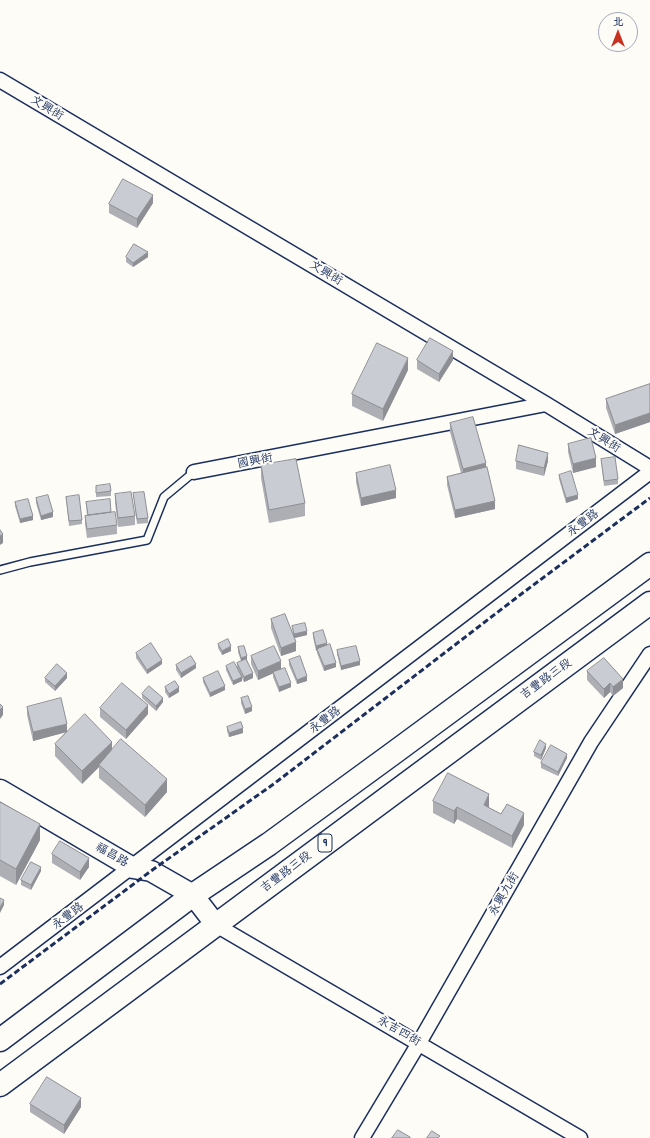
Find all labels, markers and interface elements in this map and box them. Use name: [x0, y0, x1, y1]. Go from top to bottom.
north arrow: [598, 12, 638, 52]
text: 北: [613, 14, 624, 28]
street label: 文興街: [28, 93, 66, 123]
street label: 文興街: [307, 258, 345, 288]
street label: 文興街: [585, 424, 623, 456]
street label: 國興街: [236, 450, 274, 472]
street label: 永豐路: [564, 506, 602, 540]
street label: 吉豐路三段: [517, 656, 575, 702]
street label: 永豐路: [306, 703, 344, 737]
road number: 9: [318, 834, 332, 852]
street label: 福昌路: [93, 840, 131, 870]
street label: 吉豐路三段: [258, 848, 314, 896]
street label: 永興九街: [486, 870, 522, 918]
street label: 永豐路: [49, 899, 87, 933]
street label: 永吉四街: [375, 1013, 423, 1049]

